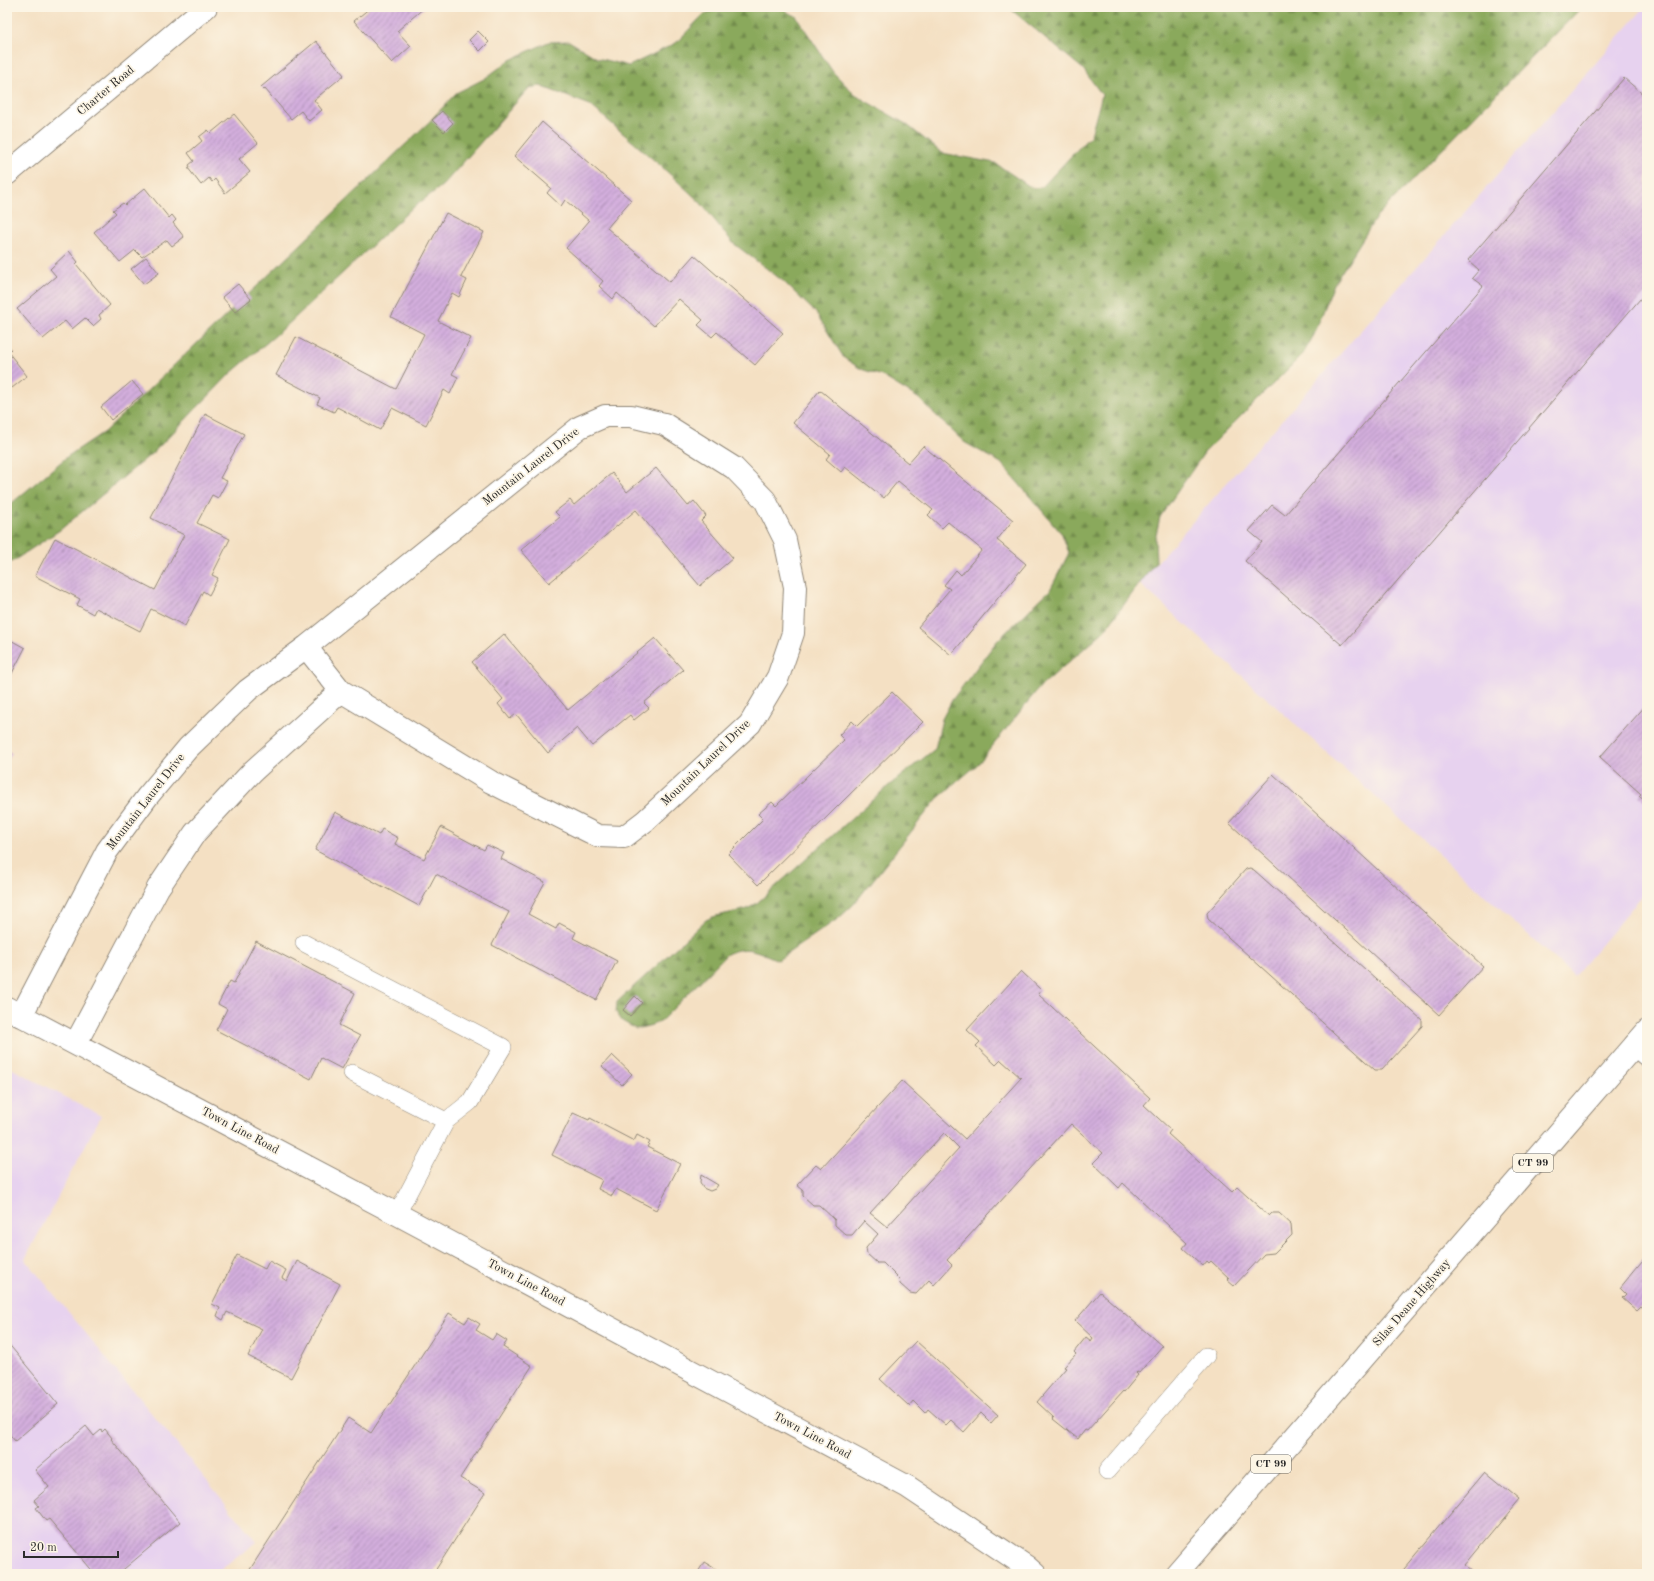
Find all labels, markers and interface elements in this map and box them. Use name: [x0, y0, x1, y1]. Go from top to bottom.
street label: Charter Road: [75, 64, 137, 118]
street label: Mountain Laurel Drive: [481, 426, 582, 508]
street label: Mountain Laurel Drive: [659, 717, 753, 808]
street label: Mountain Laurel Drive: [105, 751, 187, 852]
street label: Town Line Road: [199, 1106, 281, 1156]
road number: CT 99: [1513, 1154, 1553, 1172]
street label: Silas Deane Highway: [1371, 1257, 1453, 1349]
street label: Town Line Road: [485, 1258, 567, 1308]
street label: Town Line Road: [771, 1411, 853, 1461]
road number: CT 99: [1251, 1455, 1291, 1473]
scale bar: [24, 1533, 118, 1559]
text: 20 m: [30, 1542, 57, 1554]

